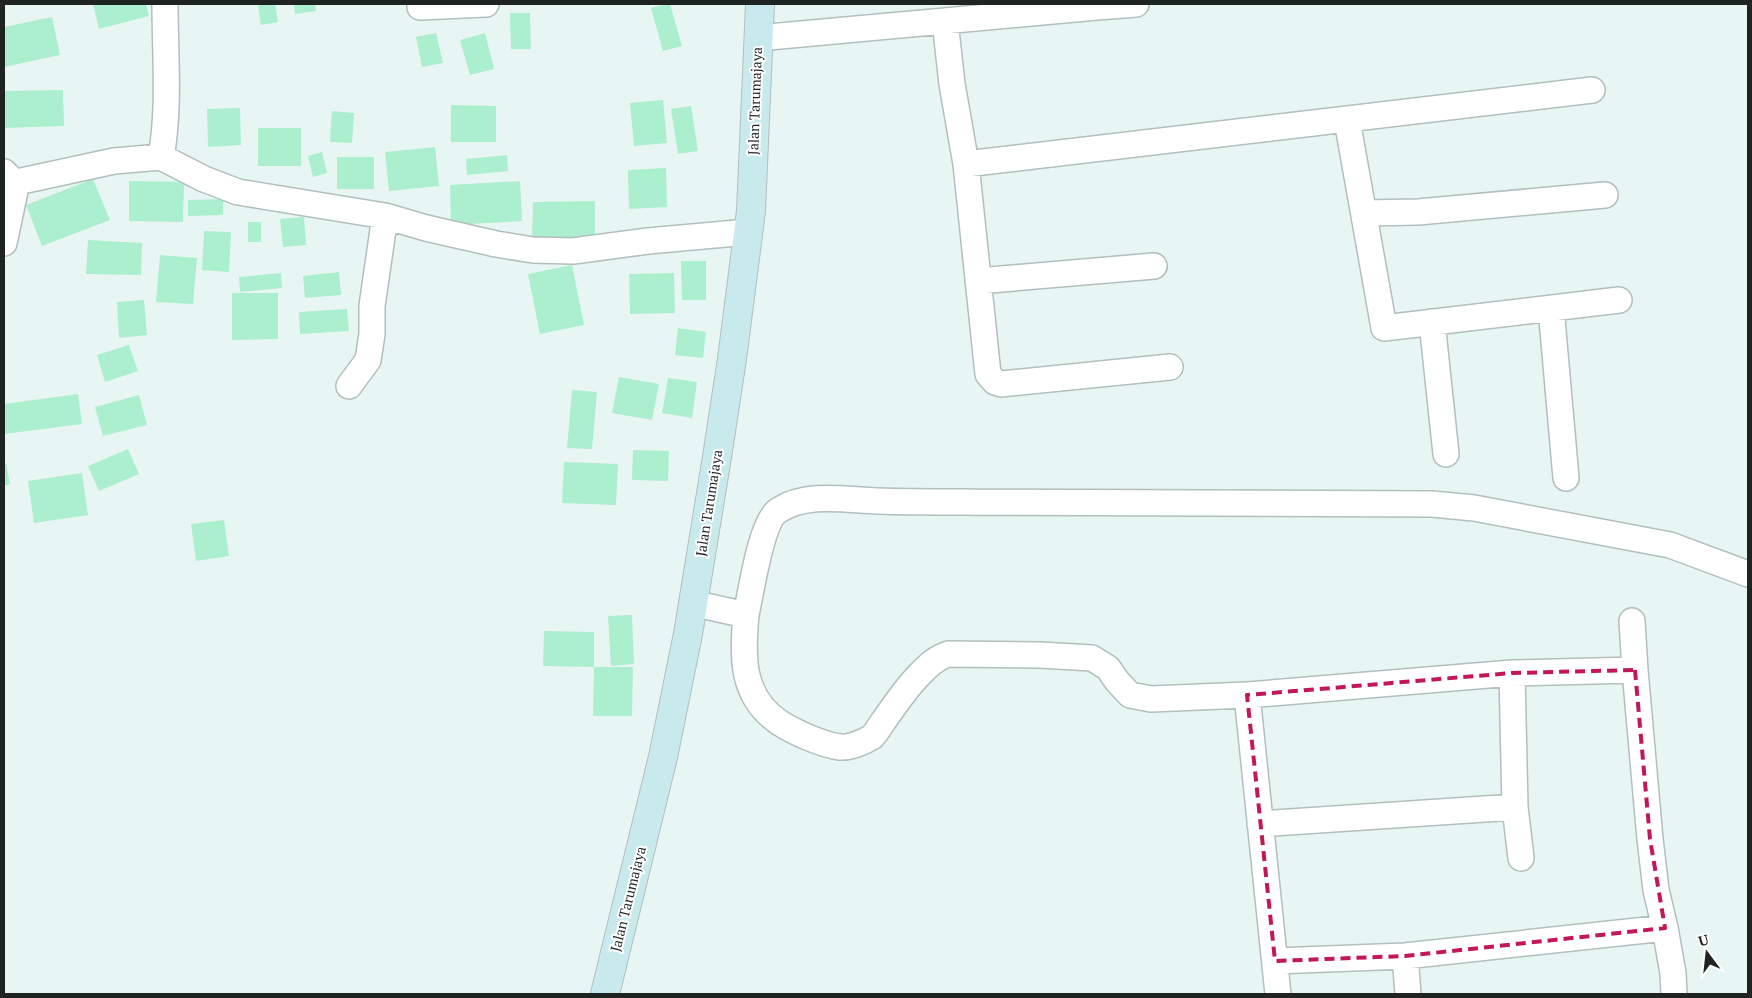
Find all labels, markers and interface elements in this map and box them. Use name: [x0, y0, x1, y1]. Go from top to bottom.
street label: Jalan Tarumajaya: [743, 47, 766, 155]
street label: Jalan Tarumajaya: [691, 448, 726, 558]
street label: Jalan Tarumajaya: [605, 844, 650, 954]
north arrow: [1682, 928, 1732, 978]
text: U: [1696, 929, 1711, 950]

